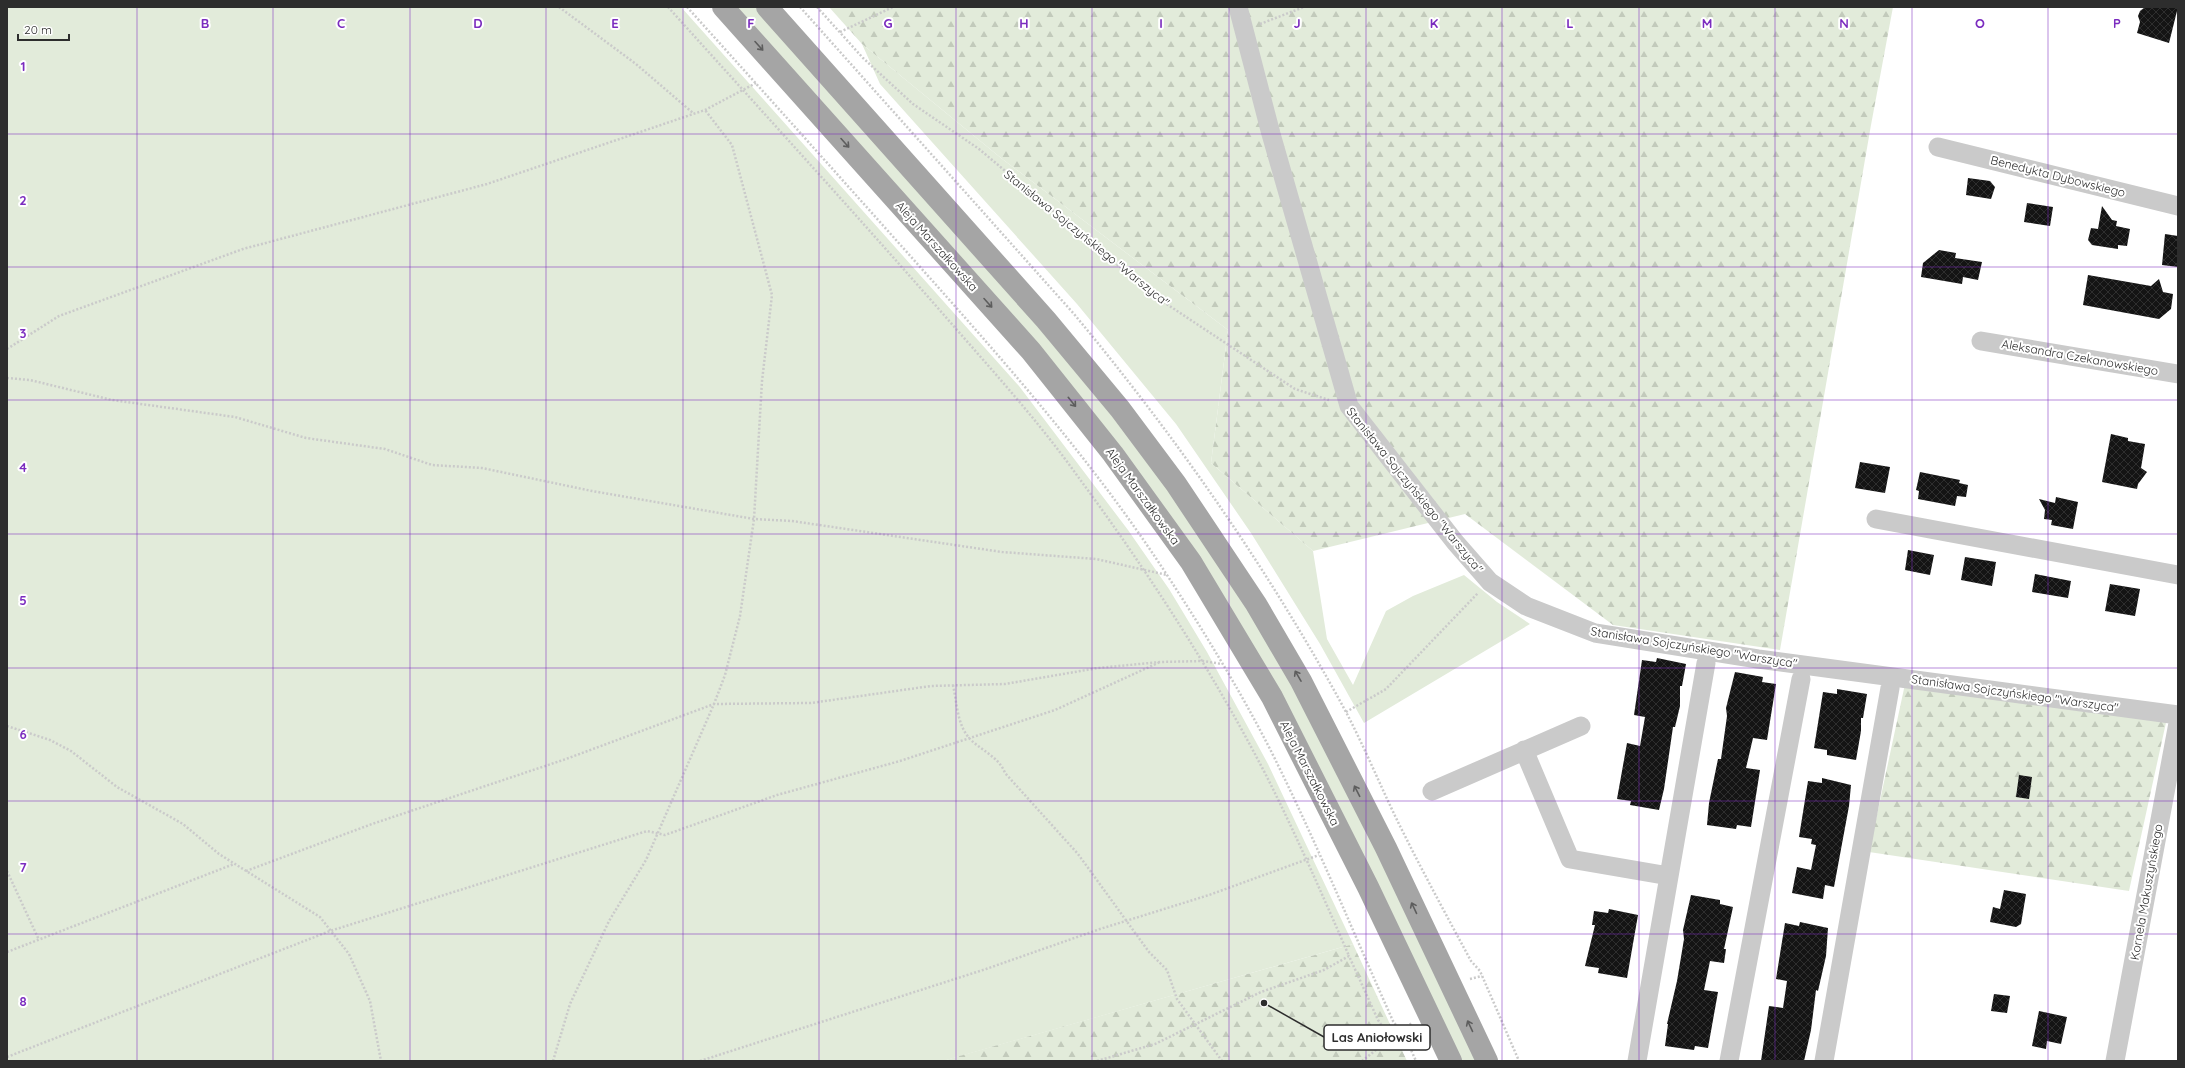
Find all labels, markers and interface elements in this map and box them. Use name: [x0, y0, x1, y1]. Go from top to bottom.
text: B: [201, 15, 209, 31]
text: C: [337, 15, 345, 31]
text: D: [473, 15, 483, 31]
text: E: [611, 15, 619, 31]
text: F: [747, 15, 755, 31]
text: G: [883, 15, 893, 31]
text: H: [1019, 15, 1029, 31]
text: I: [1159, 15, 1163, 31]
text: J: [1293, 15, 1301, 31]
text: K: [1430, 15, 1439, 31]
text: L: [1566, 15, 1574, 31]
text: M: [1702, 15, 1712, 31]
text: N: [1839, 15, 1849, 31]
text: O: [1975, 15, 1985, 31]
text: P: [2113, 15, 2121, 31]
scale bar: [18, 16, 69, 42]
text: 20 m: [24, 22, 52, 37]
one-way arrow: [754, 41, 763, 52]
text: 1: [20, 58, 26, 74]
one-way arrow: [841, 138, 850, 149]
street label: Benedykta Dybowskiego: [1989, 152, 2127, 200]
street label: Stanisława Sojczyńskiego "Warszyca": [1001, 166, 1173, 310]
text: 2: [19, 192, 27, 208]
street label: Aleja Marszałkowska: [893, 198, 981, 294]
one-way arrow: [983, 298, 992, 308]
text: 3: [20, 325, 27, 341]
street label: Aleksandra Czekanowskiego: [2001, 336, 2159, 378]
one-way arrow: [1067, 397, 1076, 407]
street label: Stanisława Sojczyńskiego "Warszyca": [1343, 404, 1487, 576]
street label: Aleja Marszałkowska: [1103, 445, 1183, 547]
text: 4: [19, 459, 27, 475]
text: 5: [19, 592, 27, 608]
street label: Stanisława Sojczyńskiego "Warszyca": [1590, 623, 1799, 671]
one-way arrow: [1293, 670, 1301, 682]
street label: Stanisława Sojczyńskiego "Warszyca": [1910, 671, 2120, 715]
street label: Aleja Marszałkowska: [1277, 718, 1343, 828]
text: 6: [19, 726, 27, 742]
one-way arrow: [1353, 786, 1360, 798]
street label: Kornela Makuszyńskiego: [2127, 823, 2165, 961]
text: 7: [19, 859, 27, 875]
one-way arrow: [1410, 903, 1417, 915]
text: 8: [19, 993, 27, 1009]
one-way arrow: [1466, 1020, 1473, 1032]
callout: Las Aniołowski: [1324, 1025, 1430, 1050]
text: Las Aniołowski: [1332, 1029, 1422, 1045]

